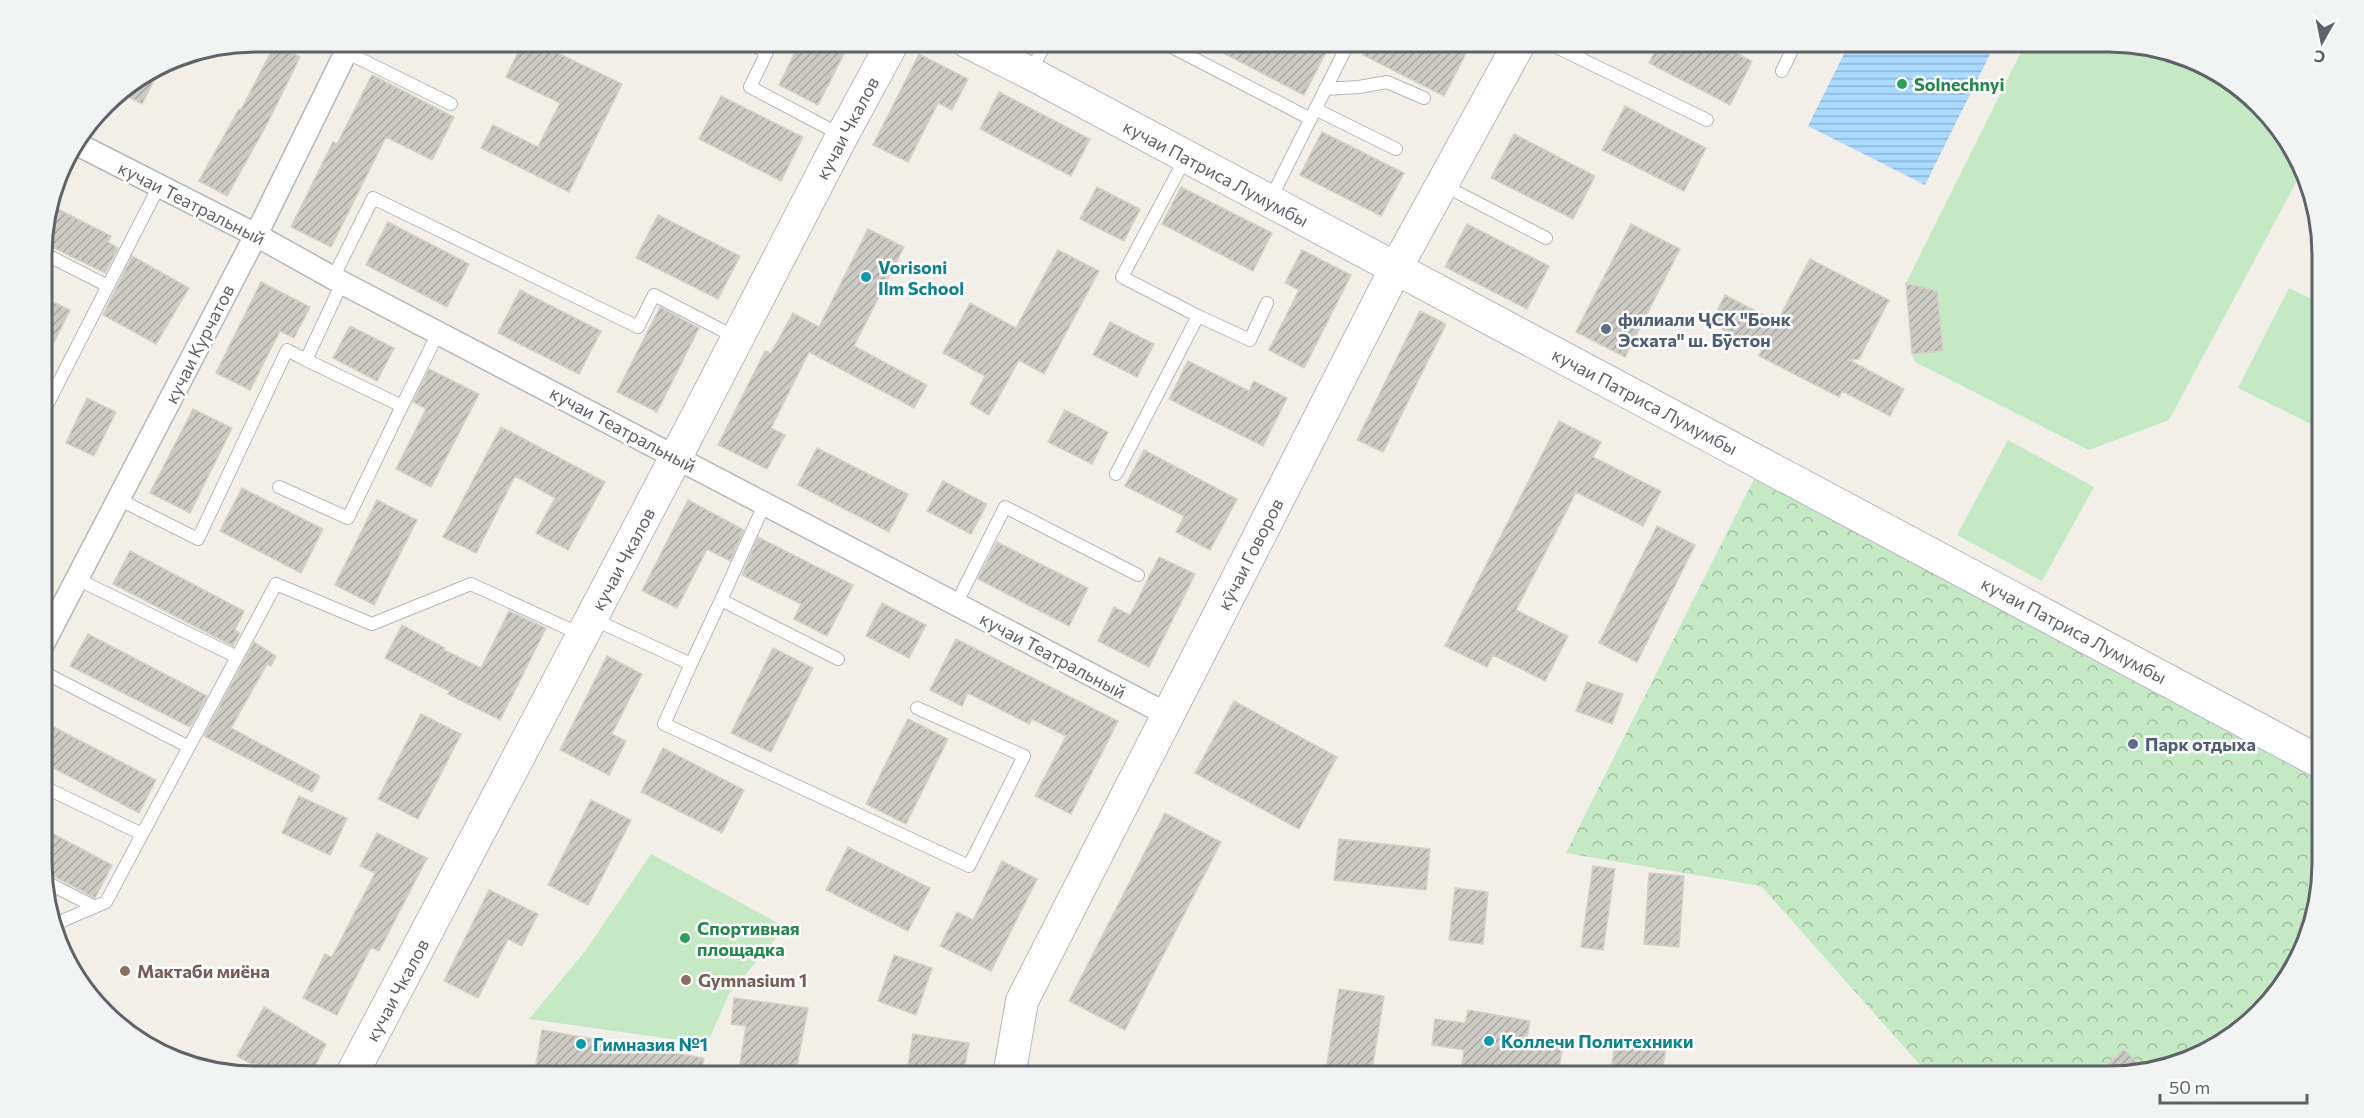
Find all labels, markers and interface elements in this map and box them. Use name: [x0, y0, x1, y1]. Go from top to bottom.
north arrow: [2292, 12, 2352, 72]
text: С: [2313, 47, 2326, 68]
street label: кучаи Чкалов: [811, 73, 883, 183]
place label: Solnechnyi: [1914, 73, 2005, 95]
marker: Solnechnyi: [1895, 77, 1909, 91]
street label: кучаи Патриса Лумумбы: [1120, 115, 1312, 231]
street label: кучаи Театральный: [115, 156, 269, 250]
place label: Vorisoni Ilm School: [878, 256, 964, 299]
marker: Vorisoni Ilm School: [859, 270, 873, 284]
street label: кучаи Курчатов: [160, 281, 238, 407]
place label: филиали ҶСК "Бонк Эсхата" ш. Бӯстон: [1618, 308, 1792, 351]
marker: филиали ҶСК "Бонк Эсхата" ш. Бӯстон: [1599, 322, 1613, 336]
street label: кучаи Патриса Лумумбы: [1549, 343, 1741, 459]
street label: кучаи Театральный: [546, 381, 700, 477]
street label: кӯчаи Говоров: [1212, 495, 1288, 613]
street label: кучаи Чкалов: [587, 504, 659, 614]
street label: кучаи Патриса Лумумбы: [1978, 572, 2170, 688]
street label: кучаи Театральный: [976, 607, 1130, 703]
place label: Парк отдыха: [2145, 733, 2256, 755]
marker: Парк отдыха: [2126, 737, 2140, 751]
place label: Спортивная площадка: [697, 917, 800, 960]
marker: Спортивная площадка: [678, 931, 692, 945]
street label: кучаи Чкалов: [361, 935, 433, 1045]
place label: Мактаби миёна: [137, 960, 270, 982]
marker: Мактаби миёна: [118, 964, 132, 978]
place label: Gymnasium 1: [698, 969, 807, 991]
marker: Gymnasium 1: [679, 973, 693, 987]
place label: Коллечи Политехники: [1501, 1030, 1694, 1052]
place label: Гимназия №1: [593, 1033, 708, 1055]
marker: Коллечи Политехники: [1482, 1034, 1496, 1048]
marker: Гимназия №1: [574, 1037, 588, 1051]
scale bar: [2160, 1067, 2307, 1105]
text: 50 m: [2169, 1076, 2210, 1098]

